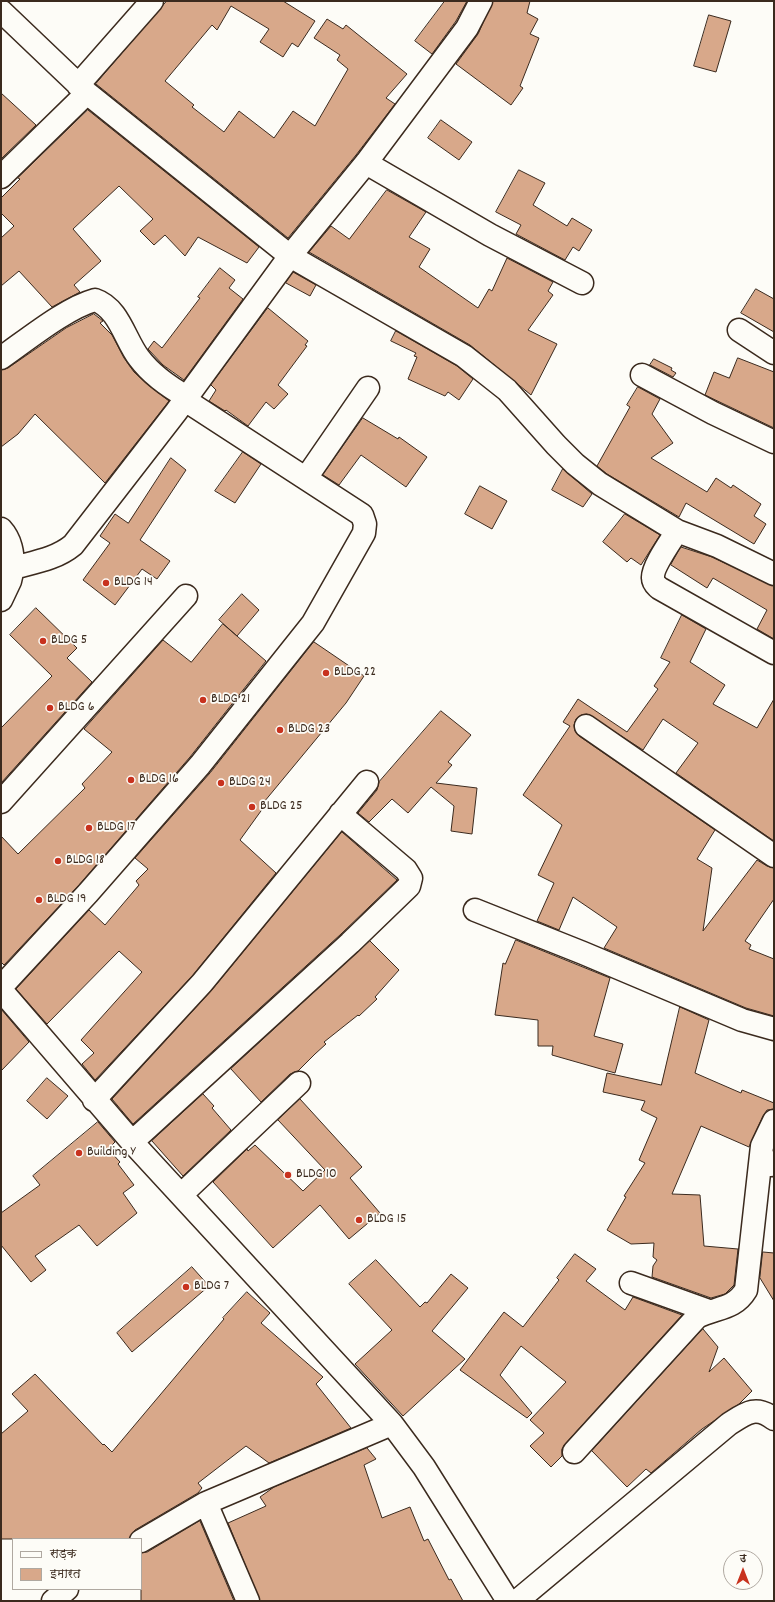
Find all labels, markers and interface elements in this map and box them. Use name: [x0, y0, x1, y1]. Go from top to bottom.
place label: BLDG 14: [114, 575, 153, 591]
marker: BLDG 14: [101, 578, 111, 588]
place label: BLDG 5: [51, 633, 87, 649]
marker: BLDG 5: [38, 636, 48, 646]
place label: BLDG 22: [334, 665, 376, 681]
marker: BLDG 22: [321, 668, 331, 678]
place label: BLDG 21: [211, 692, 250, 708]
marker: BLDG 21: [198, 695, 208, 705]
place label: BLDG 6: [58, 700, 95, 716]
marker: BLDG 6: [45, 703, 55, 713]
place label: BLDG 23: [288, 722, 330, 738]
marker: BLDG 23: [275, 725, 285, 735]
place label: BLDG 16: [139, 772, 179, 788]
marker: BLDG 16: [126, 775, 136, 785]
place label: BLDG 24: [229, 775, 271, 791]
marker: BLDG 24: [216, 778, 226, 788]
place label: BLDG 25: [260, 799, 302, 815]
marker: BLDG 25: [247, 802, 257, 812]
place label: BLDG 17: [97, 820, 135, 836]
marker: BLDG 17: [84, 823, 94, 833]
place label: BLDG 18: [66, 853, 105, 869]
marker: BLDG 18: [53, 856, 63, 866]
place label: BLDG 19: [47, 892, 86, 908]
marker: BLDG 19: [34, 895, 44, 905]
place label: Building Y: [87, 1145, 136, 1161]
marker: Building Y: [74, 1148, 84, 1158]
place label: BLDG 10: [296, 1167, 337, 1183]
marker: BLDG 10: [283, 1170, 293, 1180]
place label: BLDG 15: [367, 1212, 406, 1228]
marker: BLDG 15: [354, 1215, 364, 1225]
place label: BLDG 7: [194, 1279, 229, 1295]
marker: BLDG 7: [181, 1282, 191, 1292]
legend: [12, 1538, 142, 1590]
text: सड़क: [50, 1546, 77, 1563]
north arrow: [723, 1550, 763, 1590]
text: उ: [740, 1551, 746, 1567]
text: इमारत: [50, 1566, 80, 1583]

